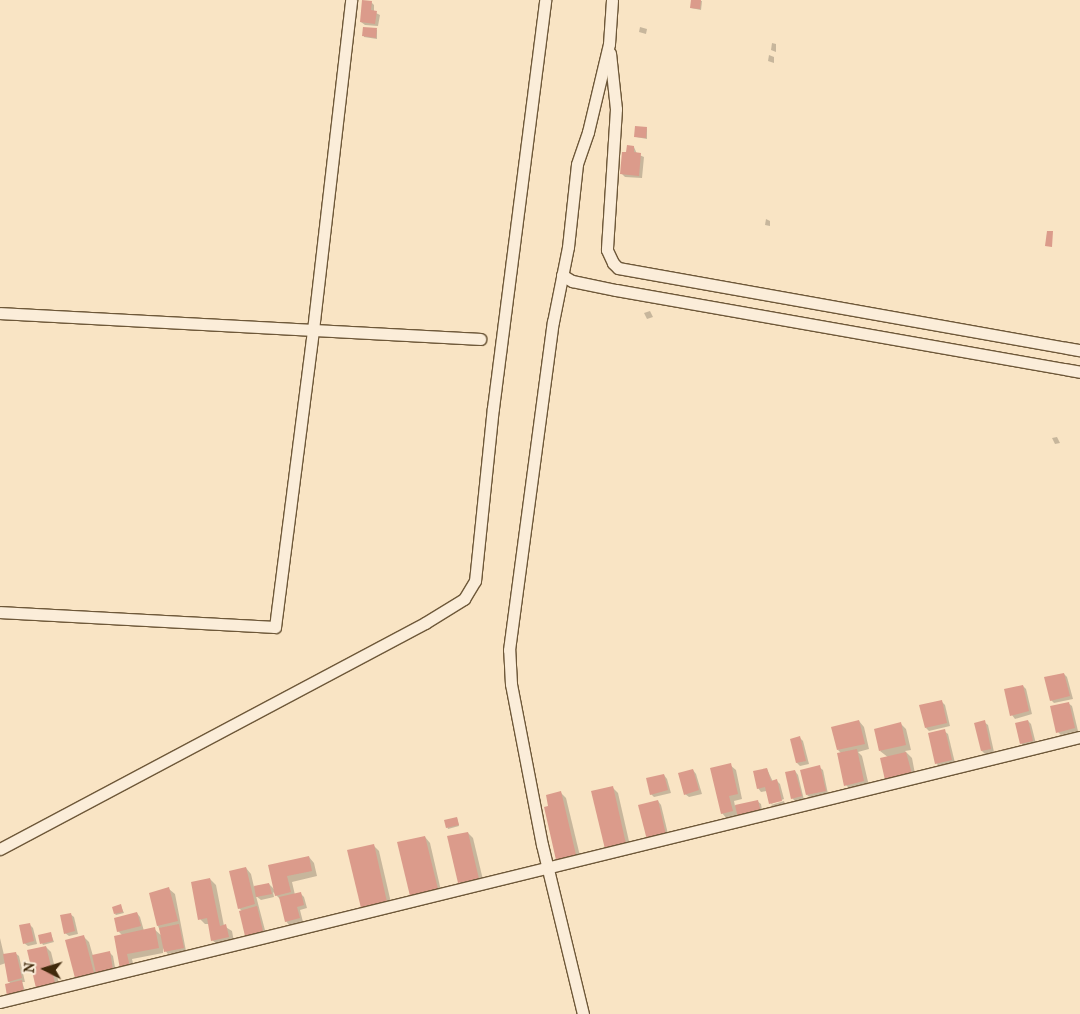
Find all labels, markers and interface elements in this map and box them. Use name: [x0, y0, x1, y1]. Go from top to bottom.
north arrow: [20, 944, 70, 994]
text: N: [21, 962, 38, 974]

